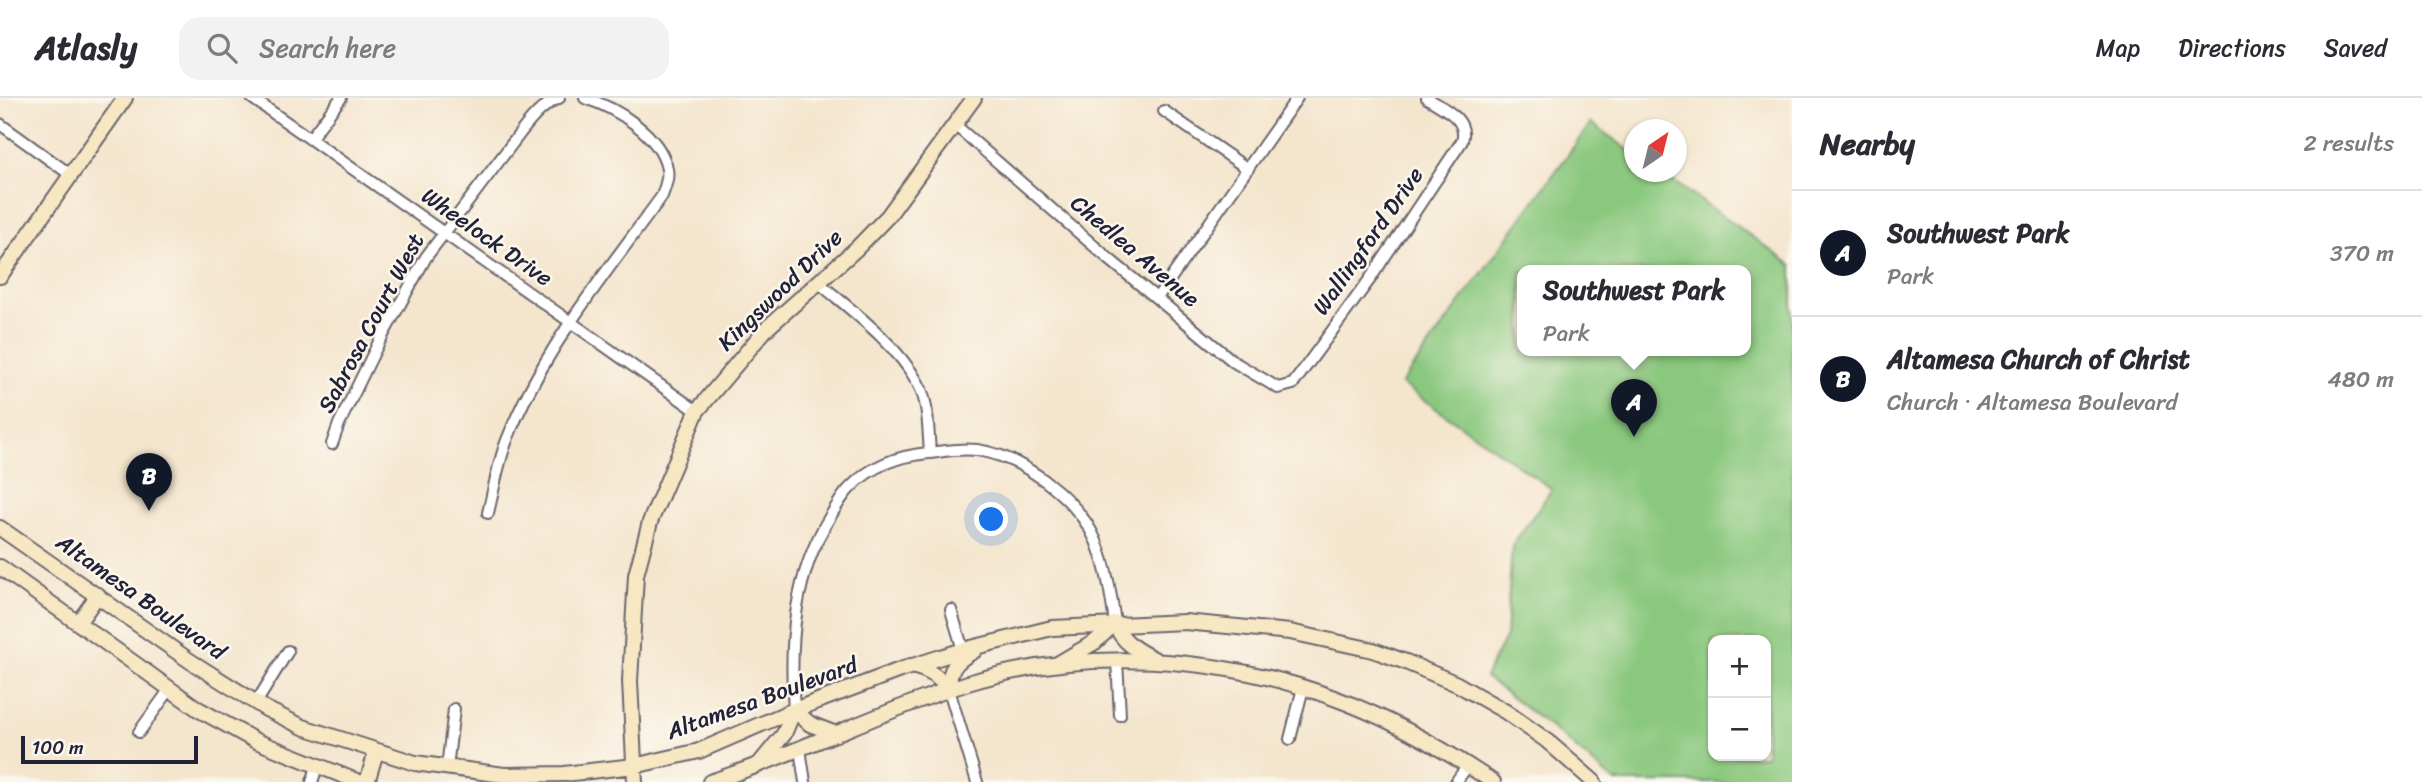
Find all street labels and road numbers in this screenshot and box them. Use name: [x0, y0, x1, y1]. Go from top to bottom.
street label: Wallingford Drive: [1301, 158, 1435, 324]
street label: Wheelock Drive: [413, 176, 562, 298]
street label: Chedlea Avenue: [1061, 184, 1209, 318]
street label: Kingswood Drive: [707, 219, 853, 361]
street label: Sabrosa Court West: [306, 225, 436, 421]
street label: Altamesa Boulevard: [46, 522, 237, 672]
street label: Altamesa Boulevard: [660, 644, 865, 752]

